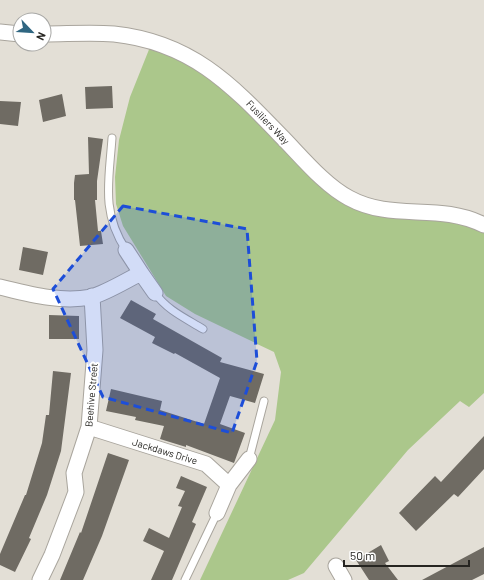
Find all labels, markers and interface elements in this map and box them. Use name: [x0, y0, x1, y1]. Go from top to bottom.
north arrow: [12, 12, 52, 52]
text: N: [34, 30, 49, 43]
street label: Fusiliers Way: [244, 97, 292, 147]
street label: Beehive Street: [82, 362, 100, 427]
street label: Jackdaws Drive: [131, 435, 199, 467]
scale bar: [344, 542, 469, 568]
text: 50 m: [350, 548, 375, 562]

